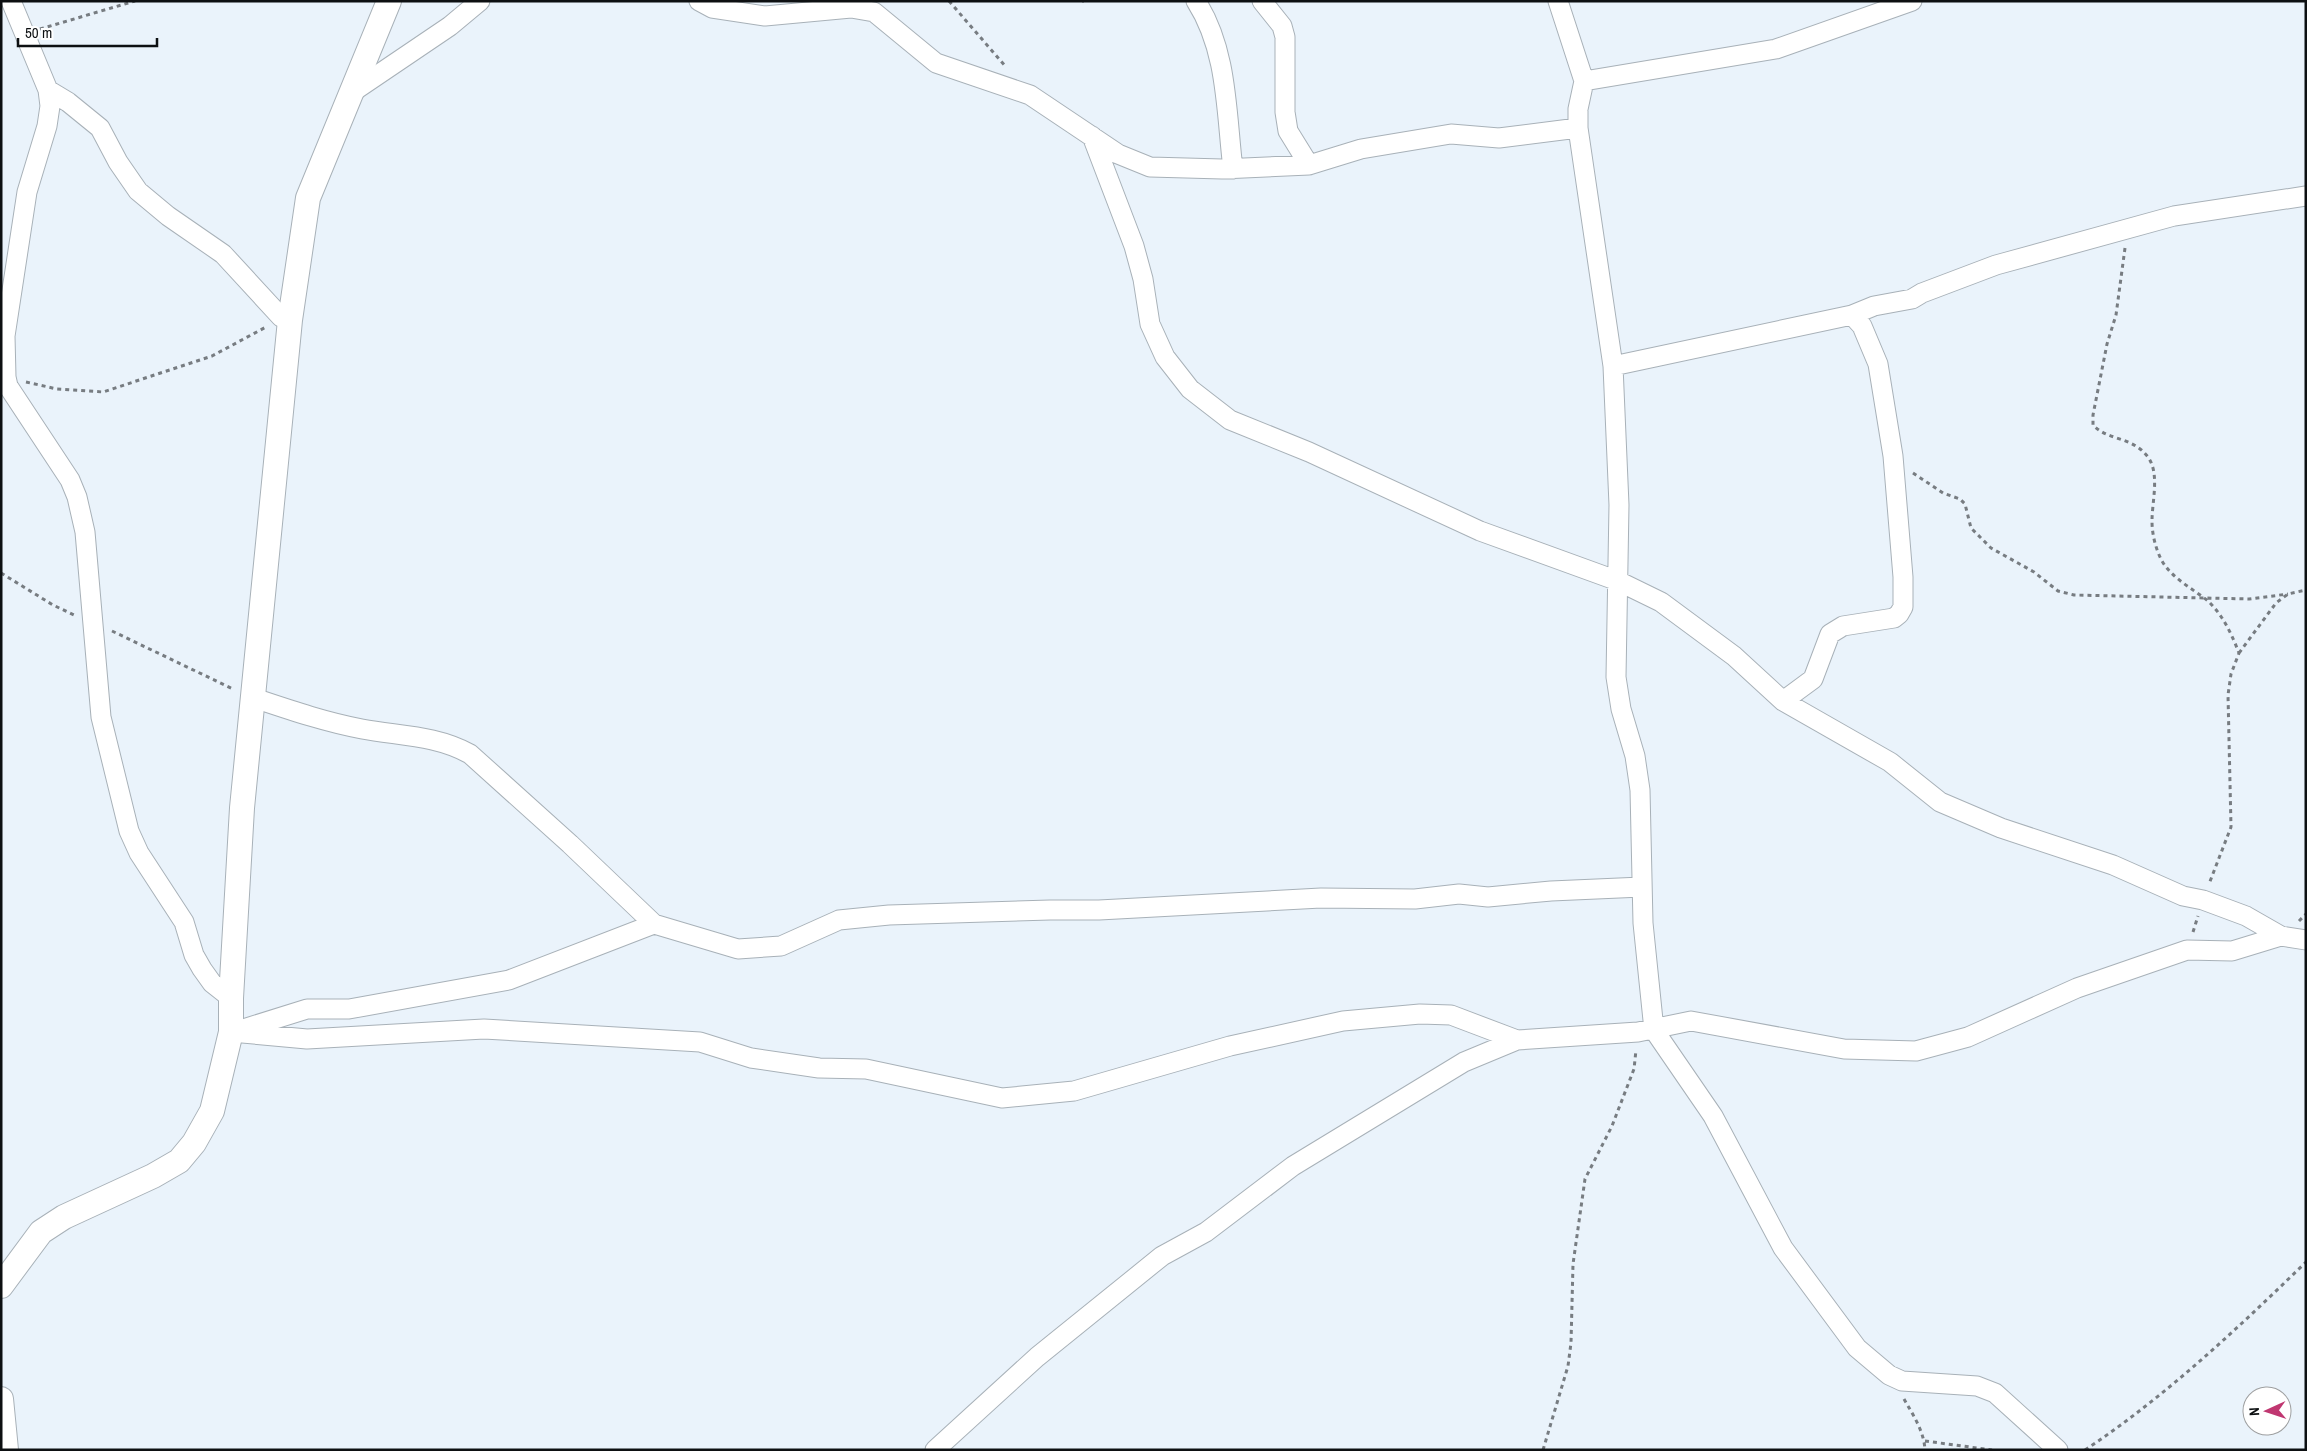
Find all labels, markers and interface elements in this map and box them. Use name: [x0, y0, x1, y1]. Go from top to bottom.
scale bar: [18, 15, 156, 47]
text: 50 m: [25, 22, 52, 43]
north arrow: [2242, 1386, 2292, 1436]
text: N: [2245, 1407, 2263, 1416]

